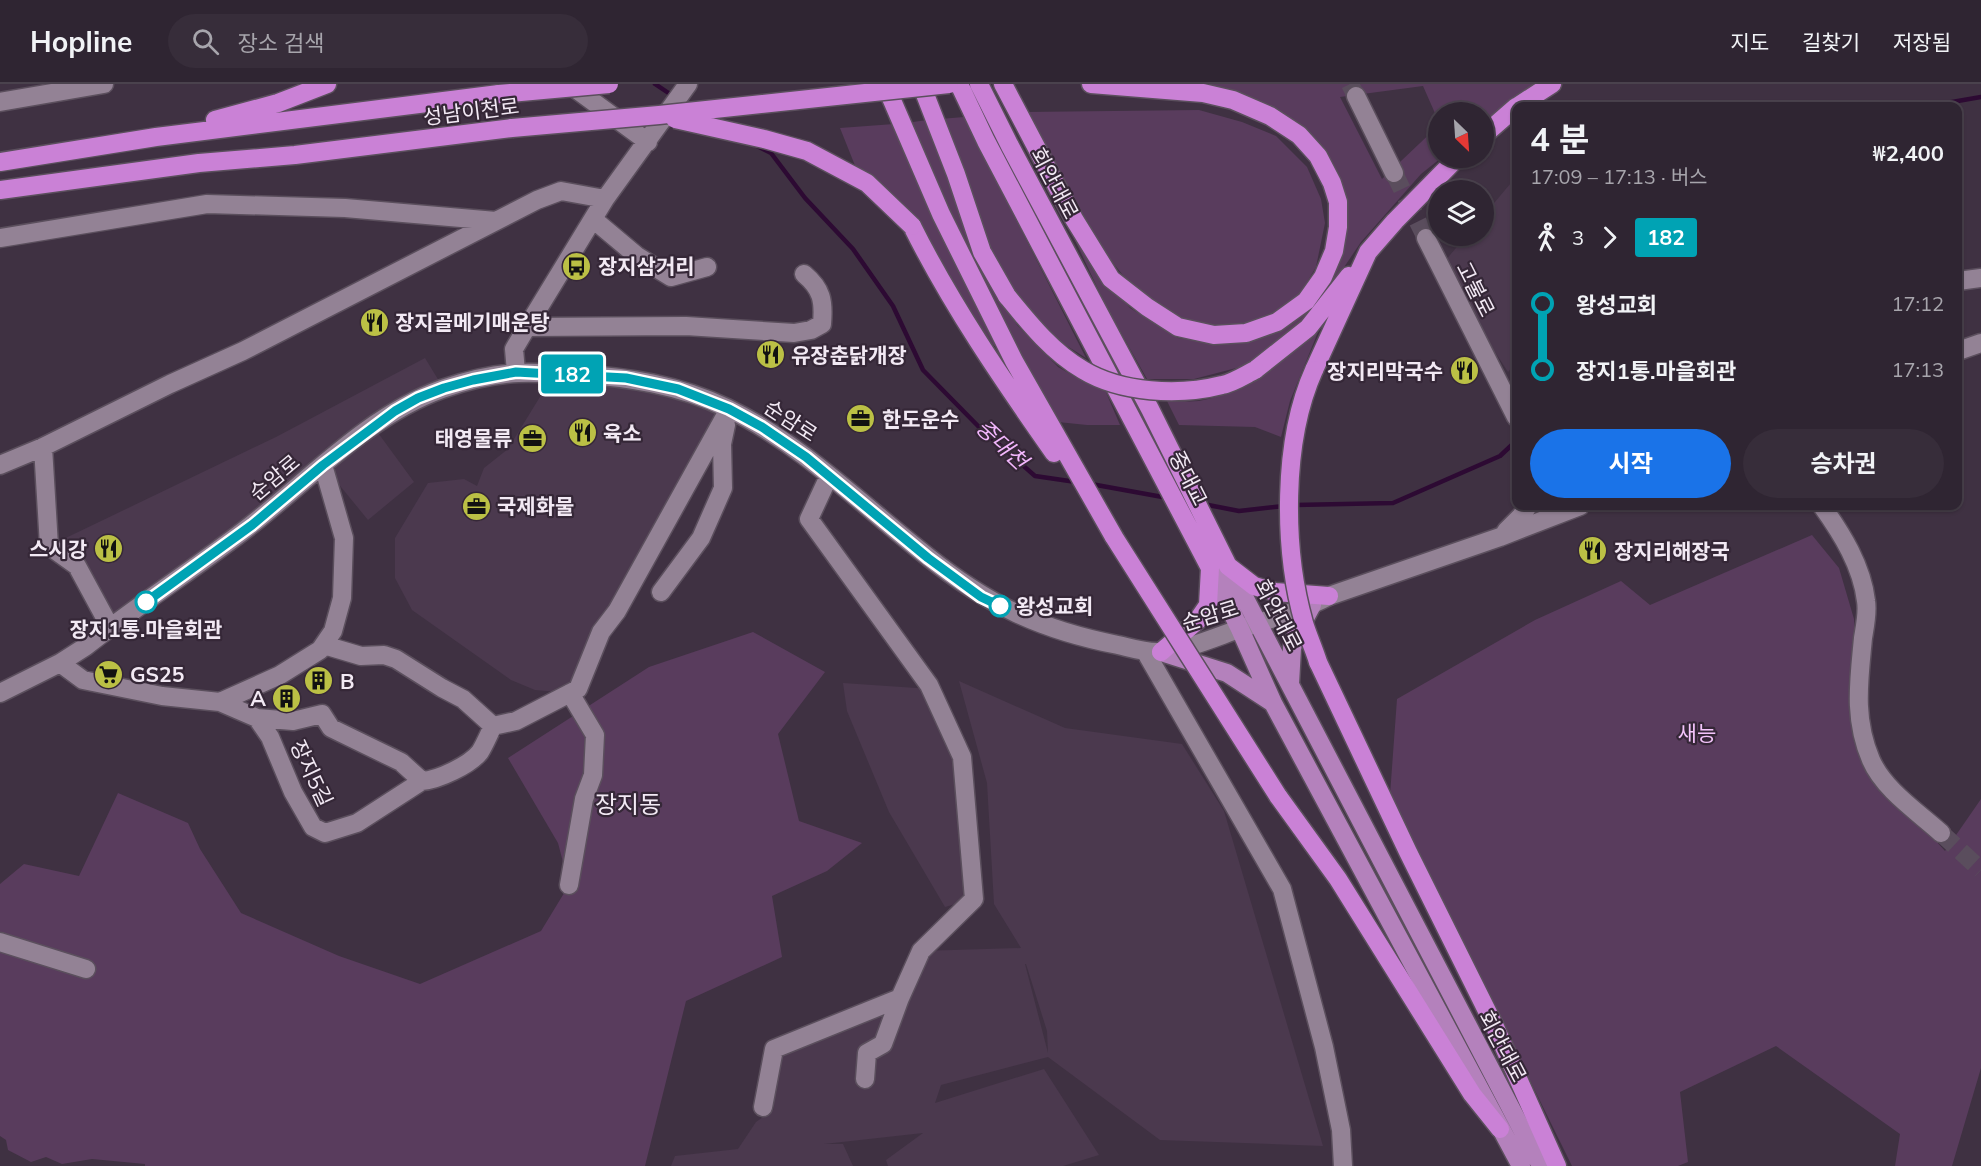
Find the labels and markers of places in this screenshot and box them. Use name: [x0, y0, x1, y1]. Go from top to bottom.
bus stop icon: 장지삼거리: [561, 250, 593, 282]
place label: 장지삼거리: [598, 253, 695, 279]
restaurant icon: 장지골메기매운탕: [358, 306, 390, 338]
place label: 장지골메기매운탕: [395, 309, 550, 335]
restaurant icon: 유장춘닭개장: [754, 339, 786, 371]
place label: 유장춘닭개장: [791, 342, 907, 368]
restaurant icon: 장지리막국수: [1448, 355, 1480, 387]
place label: 장지리막국수: [1327, 358, 1443, 384]
office icon: 한도운수: [845, 403, 877, 435]
place label: 한도운수: [882, 406, 959, 432]
restaurant icon: 육소: [566, 417, 598, 449]
place label: 육소: [603, 420, 642, 446]
office icon: 태영물류: [517, 422, 549, 454]
place label: 태영물류: [435, 425, 512, 451]
office icon: 국제화물: [460, 490, 492, 522]
place label: 국제화물: [497, 493, 574, 519]
restaurant icon: 스시강: [92, 533, 124, 565]
restaurant icon: 장지리해장국: [1577, 535, 1609, 567]
place label: 스시강: [29, 536, 87, 562]
place label: 장지리해장국: [1614, 538, 1730, 564]
marker: 장지1통.마을회관: [135, 591, 157, 613]
place label: 왕성교회: [1016, 593, 1093, 619]
marker: 왕성교회: [989, 595, 1011, 617]
place label: 장지1통.마을회관: [69, 616, 223, 642]
supermarket icon: GS25: [93, 658, 125, 690]
place label: GS25: [130, 661, 184, 687]
building icon: B: [303, 665, 335, 697]
place label: B: [340, 668, 355, 694]
building icon: A: [271, 682, 303, 714]
place label: A: [250, 685, 266, 711]

